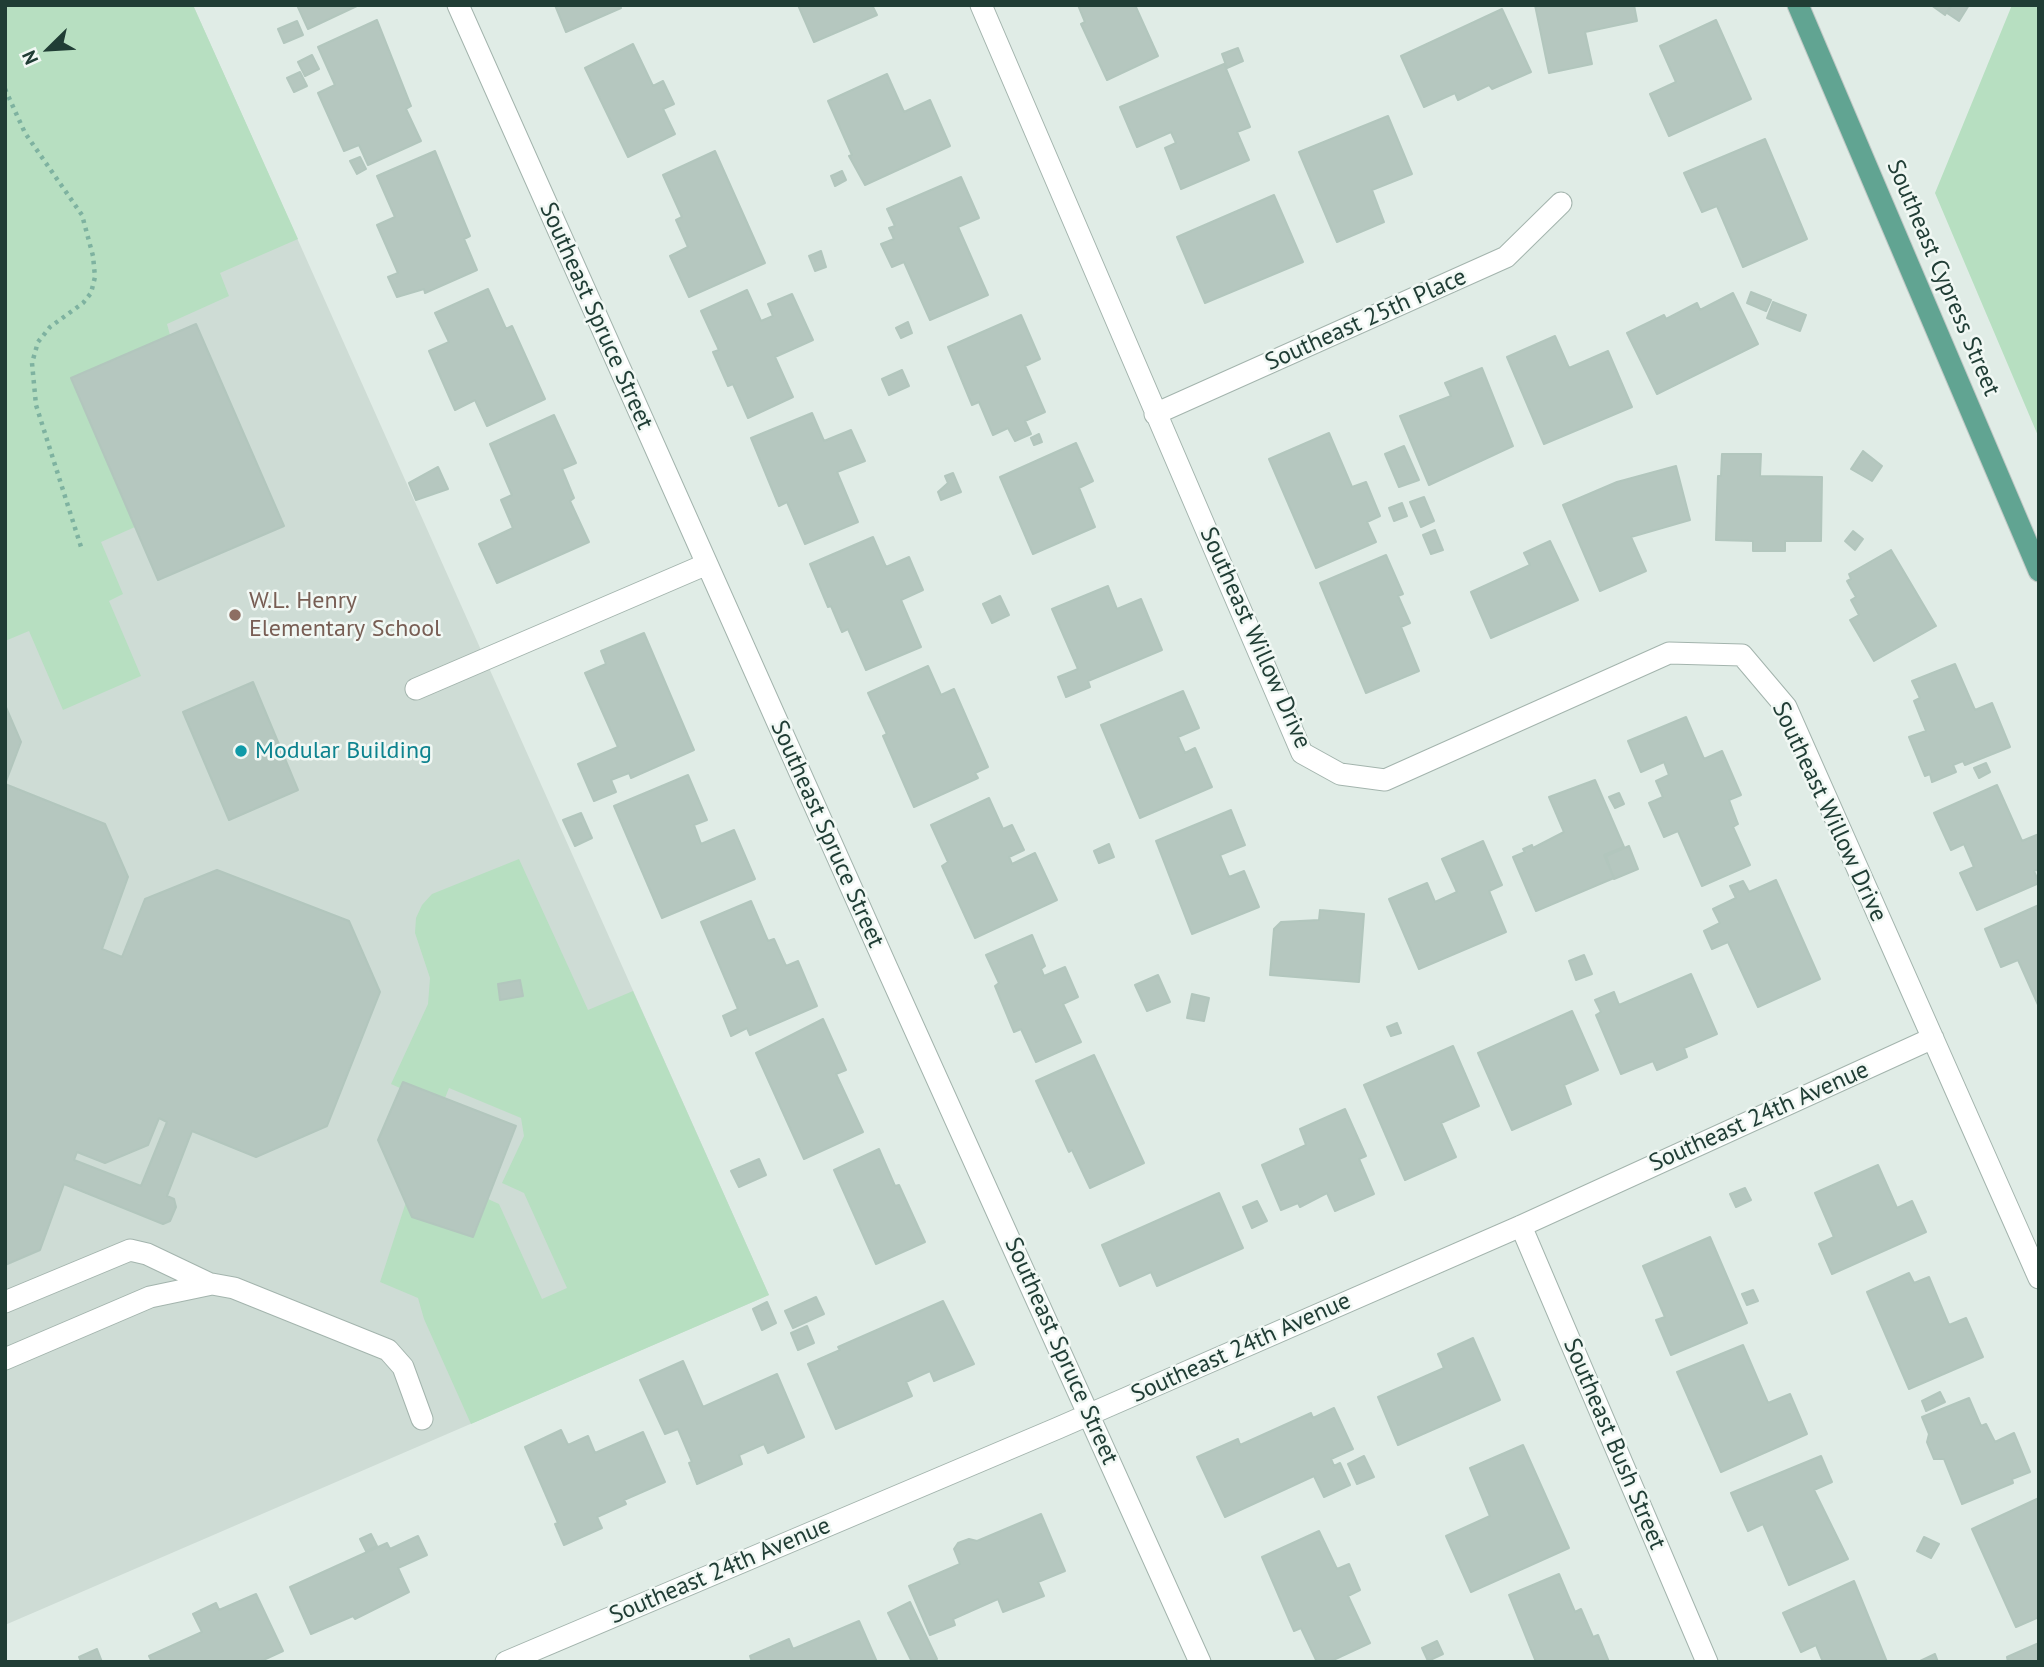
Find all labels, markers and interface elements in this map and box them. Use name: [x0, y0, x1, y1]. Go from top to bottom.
north arrow: [14, 14, 84, 84]
text: N: [16, 47, 43, 68]
street label: Southeast Cypress Street: [1880, 156, 2006, 400]
street label: Southeast Spruce Street: [533, 198, 659, 434]
street label: Southeast 25th Place: [1261, 263, 1471, 377]
street label: Southeast Willow Drive: [1193, 523, 1317, 753]
place label: W.L. Henry Elementary School: [249, 587, 441, 643]
marker: W.L. Henry Elementary School: [227, 607, 243, 623]
street label: Southeast Willow Drive: [1765, 697, 1893, 927]
street label: Southeast Spruce Street: [764, 716, 890, 952]
place label: Modular Building: [255, 737, 432, 765]
marker: Modular Building: [233, 743, 249, 759]
street label: Southeast 24th Avenue: [1645, 1056, 1873, 1178]
street label: Southeast Spruce Street: [998, 1233, 1124, 1469]
street label: Southeast 24th Avenue: [1127, 1287, 1355, 1409]
street label: Southeast Bush Street: [1557, 1334, 1671, 1554]
street label: Southeast 24th Avenue: [605, 1511, 835, 1631]

